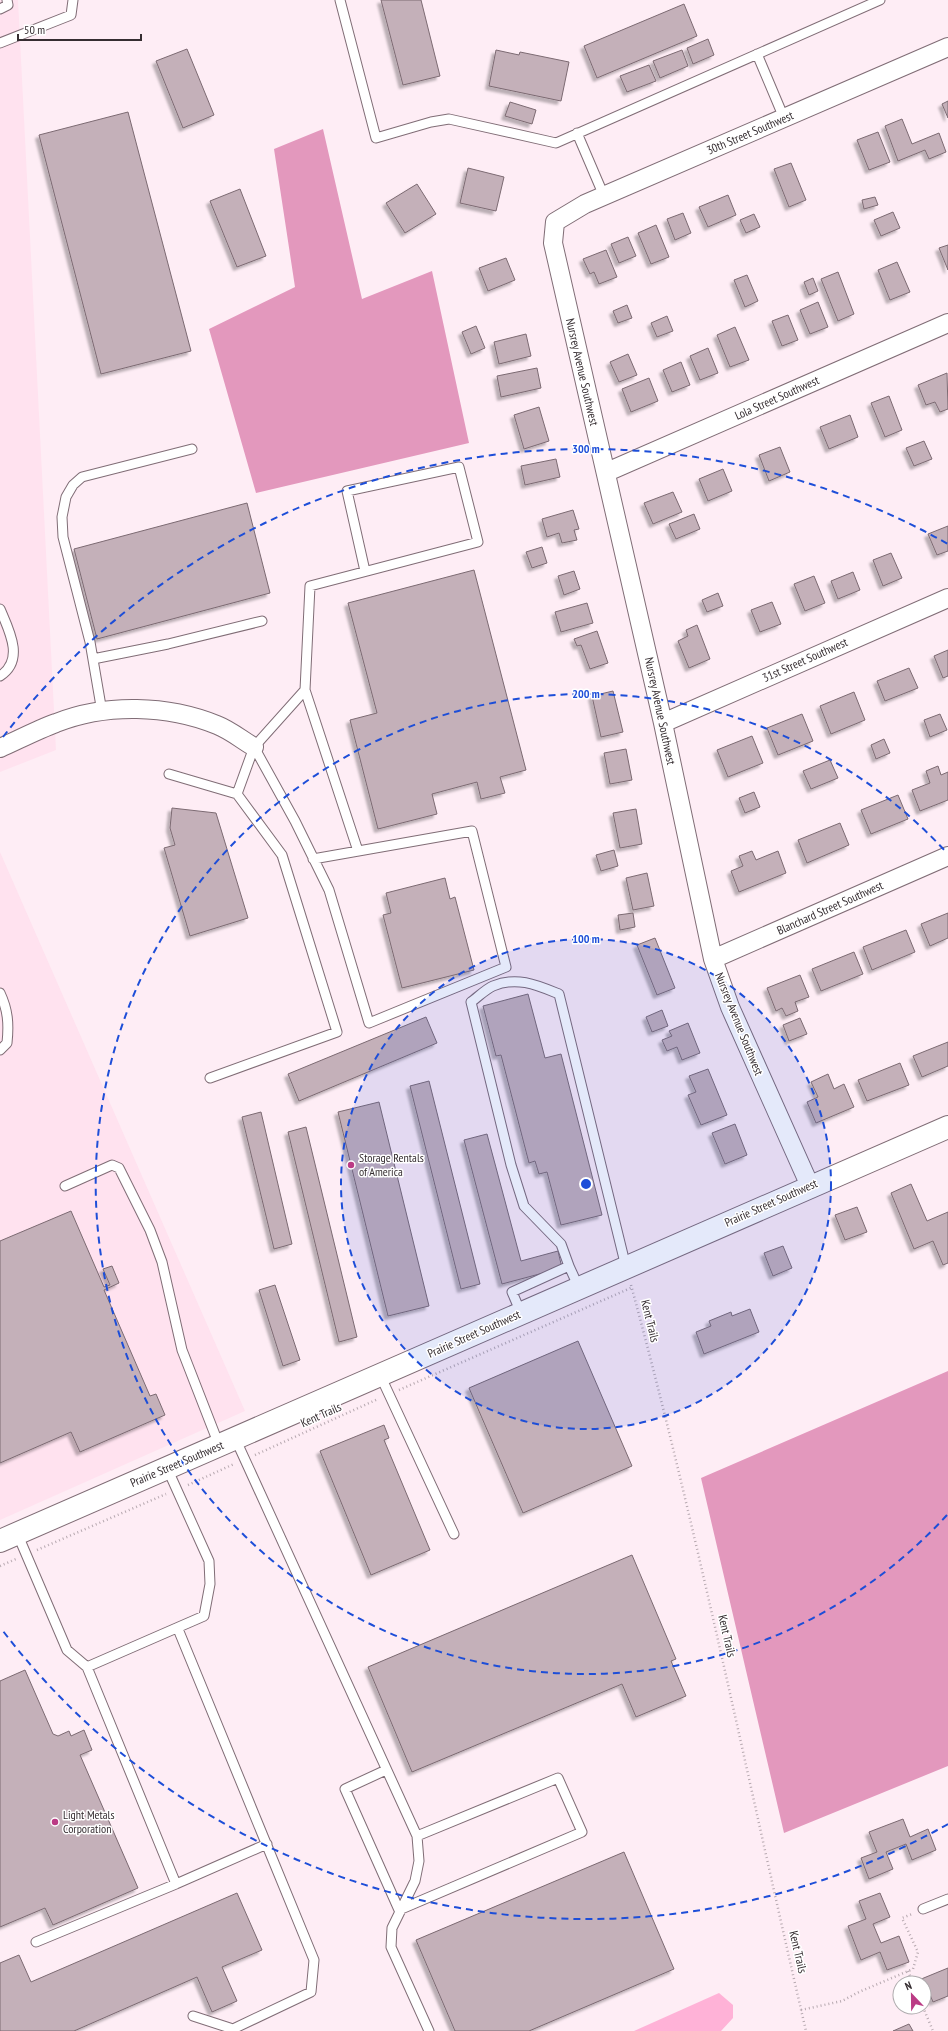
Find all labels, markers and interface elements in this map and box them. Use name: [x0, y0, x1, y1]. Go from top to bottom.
scale bar: [18, 16, 141, 42]
text: 50 m: [24, 22, 45, 37]
street label: 30th Street Southwest: [704, 107, 796, 158]
street label: Nursrey Avenue Southwest: [563, 317, 602, 428]
street label: Lola Street Southwest: [732, 372, 822, 423]
text: 300 m: [572, 441, 600, 456]
street label: 31st Street Southwest: [760, 634, 850, 685]
street label: Nursrey Avenue Southwest: [642, 656, 679, 767]
text: 200 m: [572, 686, 600, 701]
street label: Blanchard Street Southwest: [774, 877, 886, 938]
text: 100 m: [572, 931, 600, 946]
street label: Nursrey Avenue Southwest: [712, 970, 767, 1078]
place label: Storage Rentals of America: [359, 1150, 424, 1179]
marker: Storage Rentals of America: [346, 1160, 356, 1170]
street label: Prairie Street Southwest: [722, 1175, 820, 1230]
centre of rings: [579, 1177, 593, 1191]
street label: Kent Trails: [638, 1298, 663, 1344]
street label: Prairie Street Southwest: [425, 1306, 523, 1361]
street label: Kent Trails: [298, 1399, 344, 1430]
street label: Prairie Street Southwest: [128, 1437, 226, 1490]
street label: Kent Trails: [715, 1613, 740, 1659]
place label: Light Metals Corporation: [63, 1807, 114, 1836]
marker: Light Metals Corporation: [50, 1817, 60, 1827]
street label: Kent Trails: [786, 1929, 811, 1975]
north arrow: [892, 1975, 932, 2015]
text: N: [903, 1978, 914, 1993]

